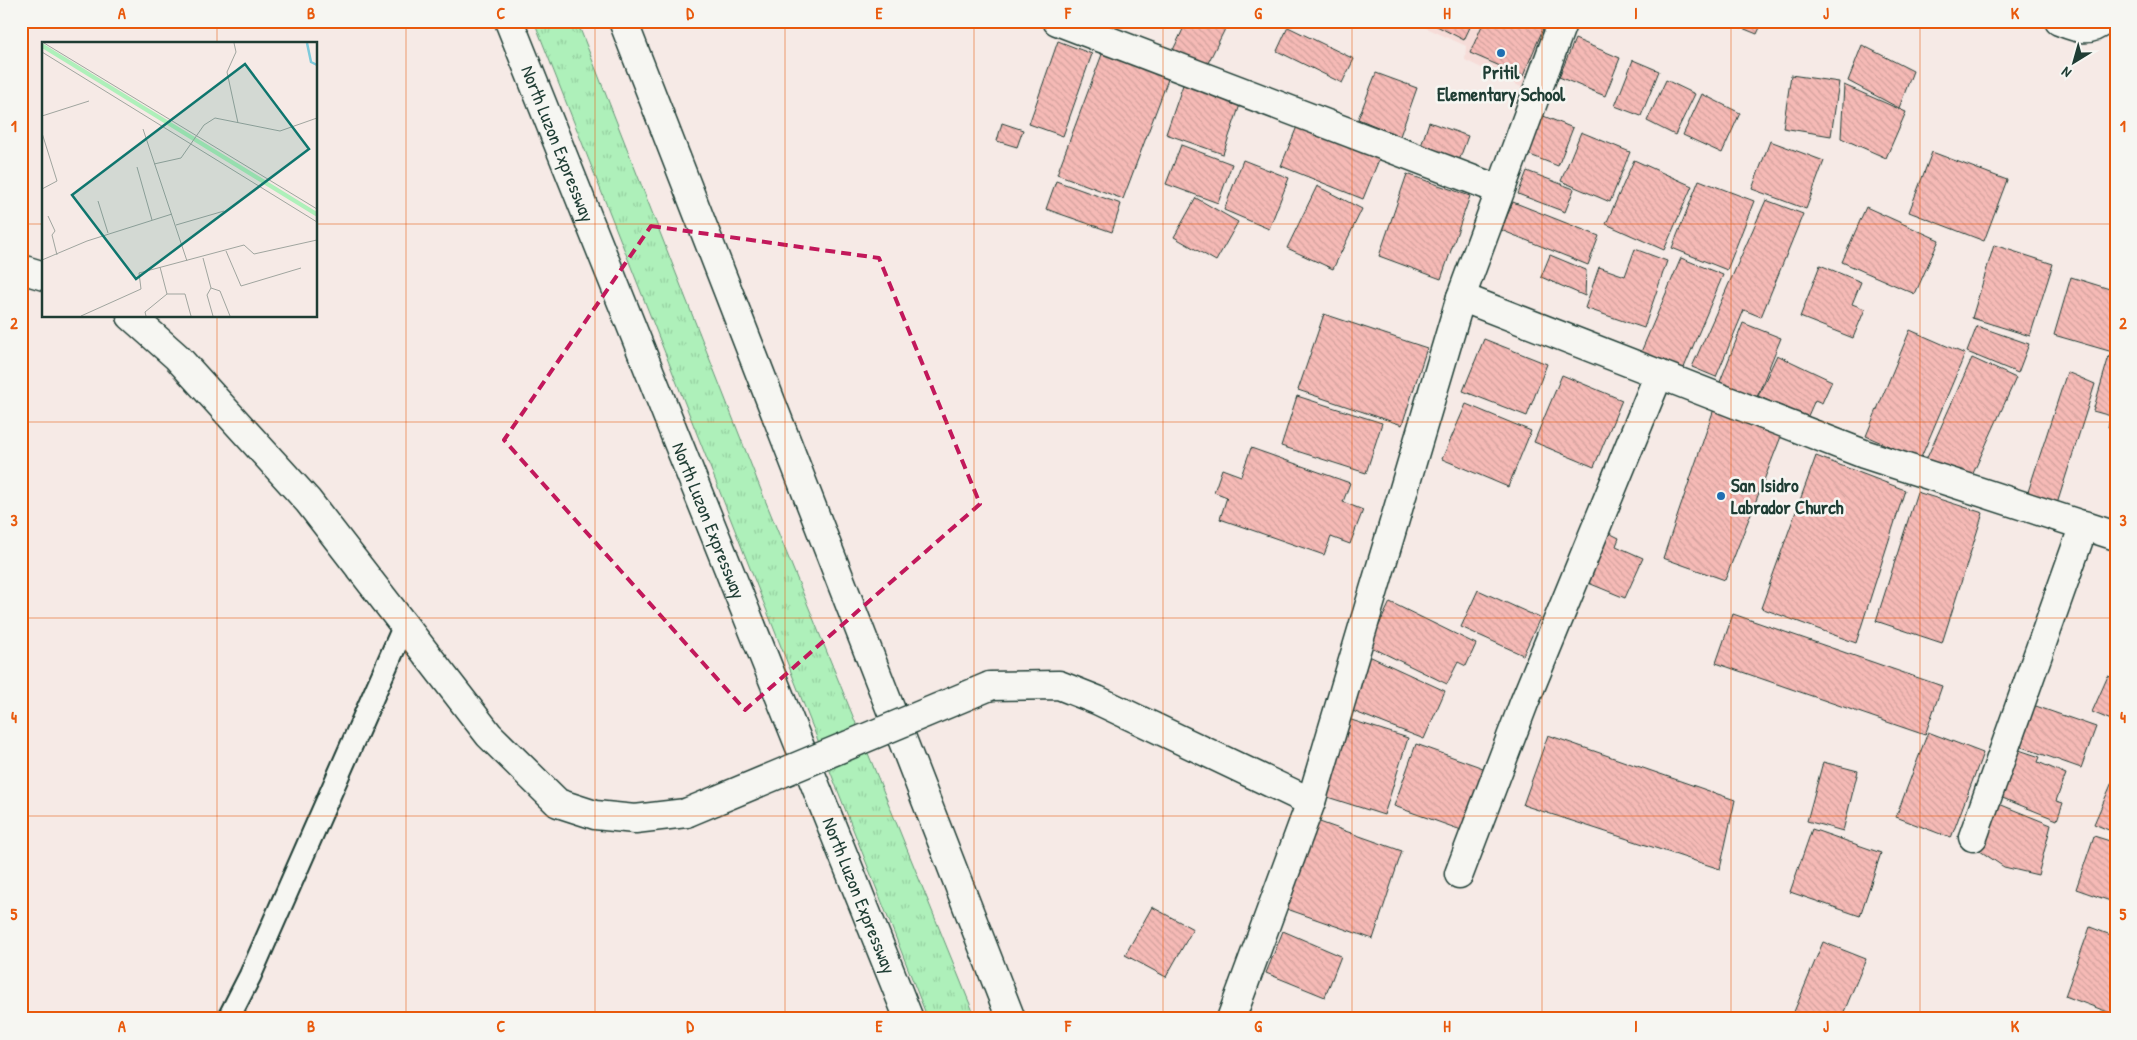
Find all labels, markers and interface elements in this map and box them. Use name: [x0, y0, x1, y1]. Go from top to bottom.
text: A: [118, 2, 126, 24]
text: B: [307, 2, 315, 24]
text: C: [497, 2, 506, 24]
text: D: [686, 2, 694, 24]
text: E: [875, 2, 883, 24]
text: F: [1064, 2, 1072, 24]
text: G: [1254, 2, 1262, 24]
text: H: [1443, 2, 1451, 24]
text: I: [1634, 2, 1638, 24]
text: J: [1823, 2, 1829, 24]
text: K: [2011, 2, 2020, 24]
north arrow: [2050, 38, 2100, 88]
inset map: [42, 42, 318, 318]
marker: Pritil Elementary School: [1495, 47, 1507, 59]
place label: Pritil Elementary School: [1437, 59, 1566, 108]
street label: North Luzon Expressway: [515, 61, 601, 226]
text: N: [2057, 63, 2075, 83]
text: 1: [11, 115, 17, 137]
text: 1: [2120, 115, 2126, 137]
text: 2: [10, 312, 18, 334]
text: 2: [2119, 312, 2127, 334]
street label: North Luzon Expressway: [666, 438, 752, 602]
place label: San Isidro Labrador Church: [1731, 472, 1844, 520]
marker: San Isidro Labrador Church: [1715, 490, 1727, 502]
text: 3: [10, 509, 18, 531]
text: 3: [2119, 509, 2127, 531]
text: 4: [11, 706, 17, 728]
text: 4: [2120, 706, 2126, 728]
street label: North Luzon Expressway: [816, 813, 902, 977]
text: 5: [11, 903, 18, 925]
text: 5: [2120, 903, 2127, 925]
text: A: [118, 1015, 126, 1037]
text: B: [307, 1015, 315, 1037]
text: C: [497, 1015, 506, 1037]
text: D: [686, 1015, 694, 1037]
text: E: [875, 1015, 883, 1037]
text: F: [1064, 1015, 1072, 1037]
text: G: [1254, 1015, 1262, 1037]
text: H: [1443, 1015, 1451, 1037]
text: I: [1634, 1015, 1638, 1037]
text: J: [1823, 1015, 1829, 1037]
text: K: [2011, 1015, 2020, 1037]

